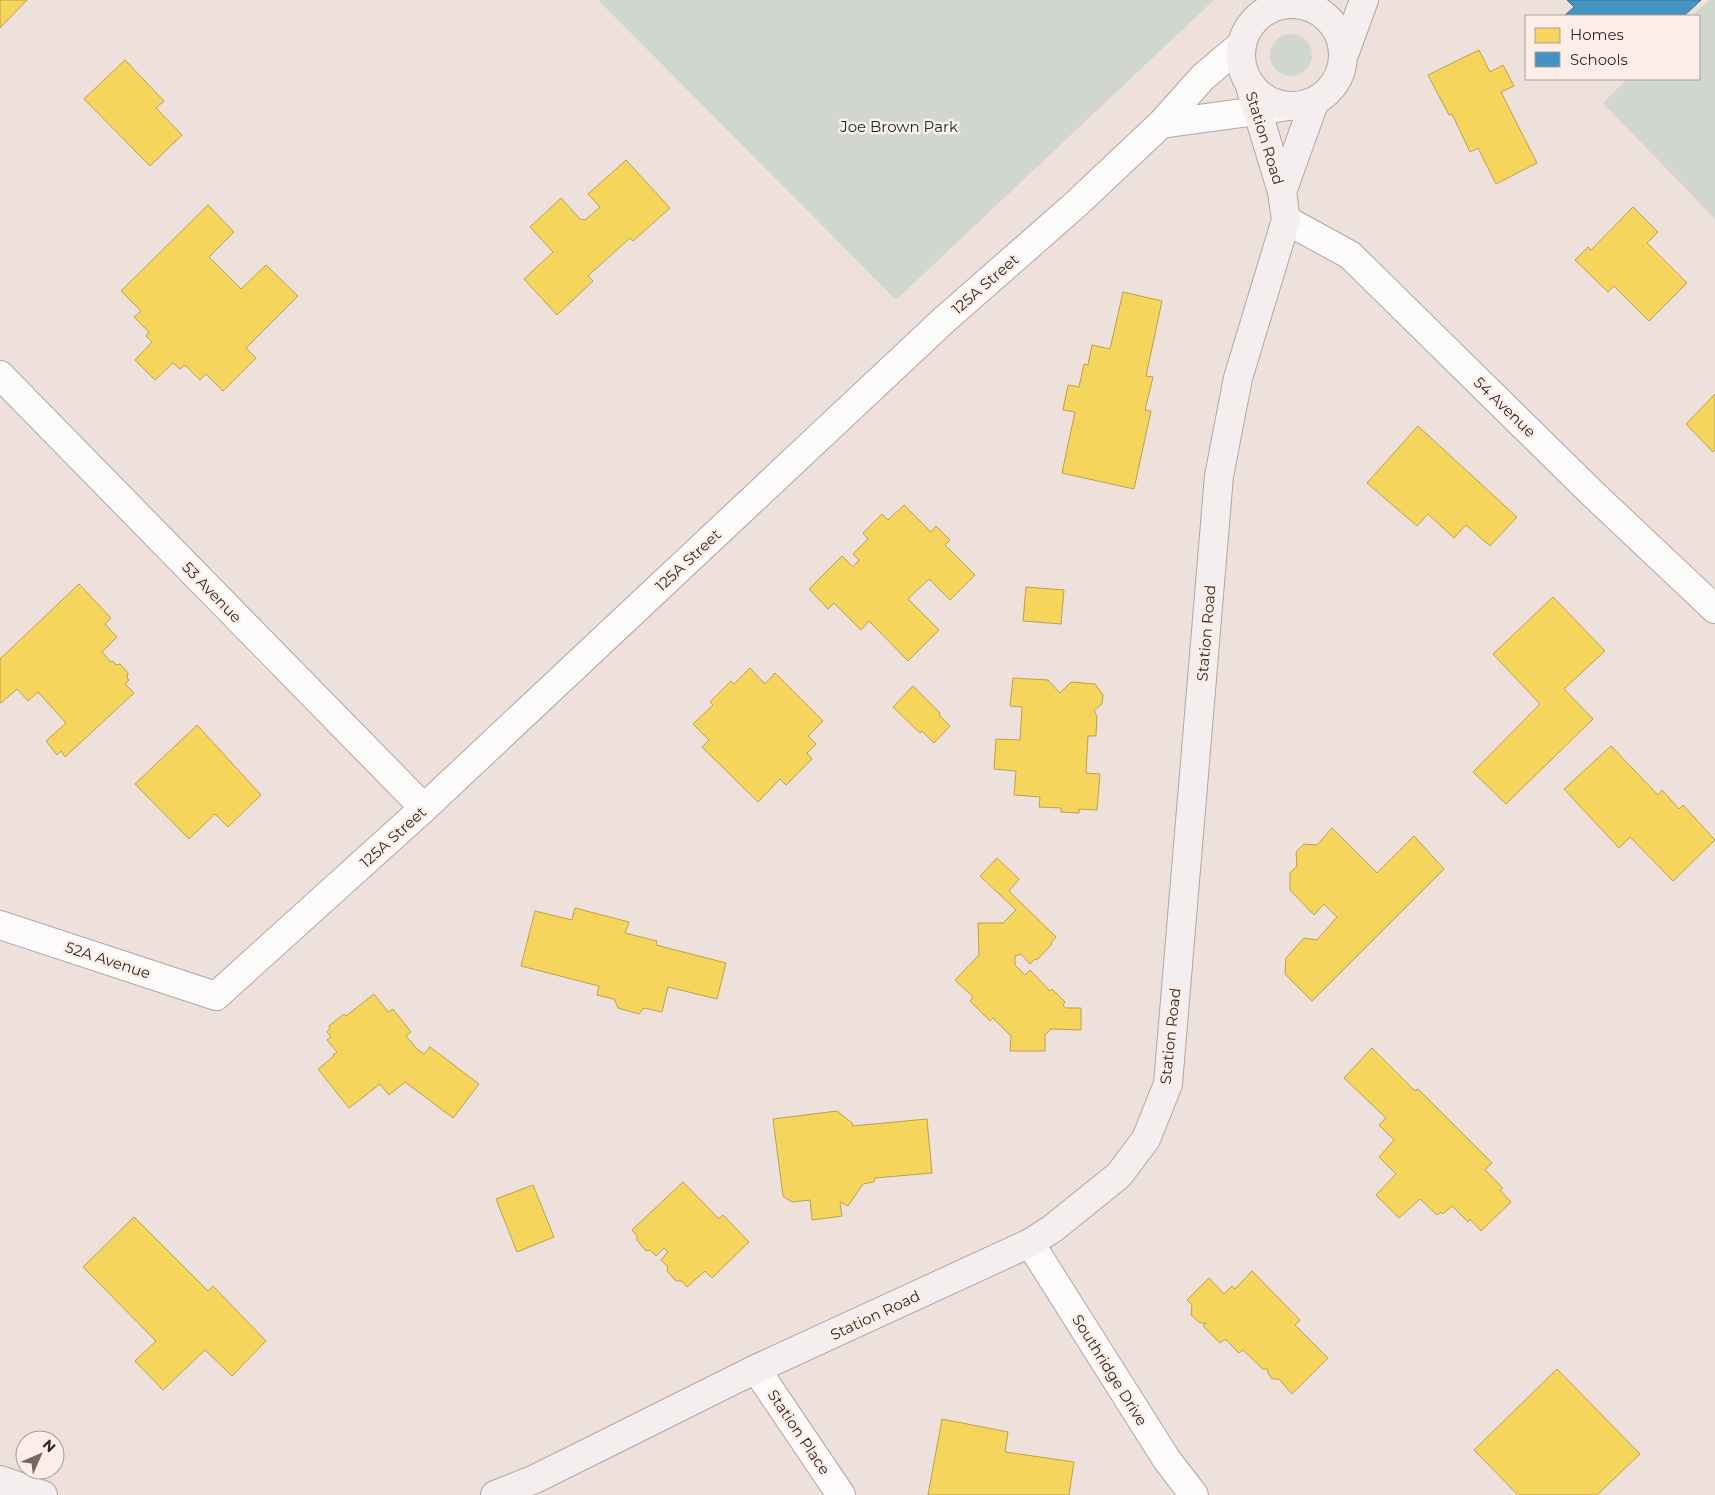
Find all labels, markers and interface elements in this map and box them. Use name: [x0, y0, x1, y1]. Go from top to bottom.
legend: [1525, 15, 1700, 80]
text: Homes: [1570, 25, 1624, 44]
text: Schools: [1570, 50, 1628, 69]
street label: Station Road: [1242, 89, 1288, 187]
park label: Joe Brown Park: [839, 117, 958, 136]
street label: 125A Street: [948, 250, 1022, 318]
street label: 54 Avenue: [1470, 373, 1540, 441]
street label: 125A Street: [651, 525, 725, 595]
street label: 53 Avenue: [178, 558, 246, 626]
street label: Station Road: [1192, 584, 1220, 682]
street label: 125A Street: [356, 802, 430, 872]
street label: 52A Avenue: [63, 937, 153, 983]
street label: Station Road: [1155, 987, 1185, 1085]
street label: Station Road: [827, 1286, 923, 1344]
street label: Southridge Drive: [1068, 1311, 1152, 1429]
street label: Station Place: [764, 1386, 834, 1478]
north arrow: [15, 1430, 65, 1480]
text: N: [39, 1435, 60, 1456]

